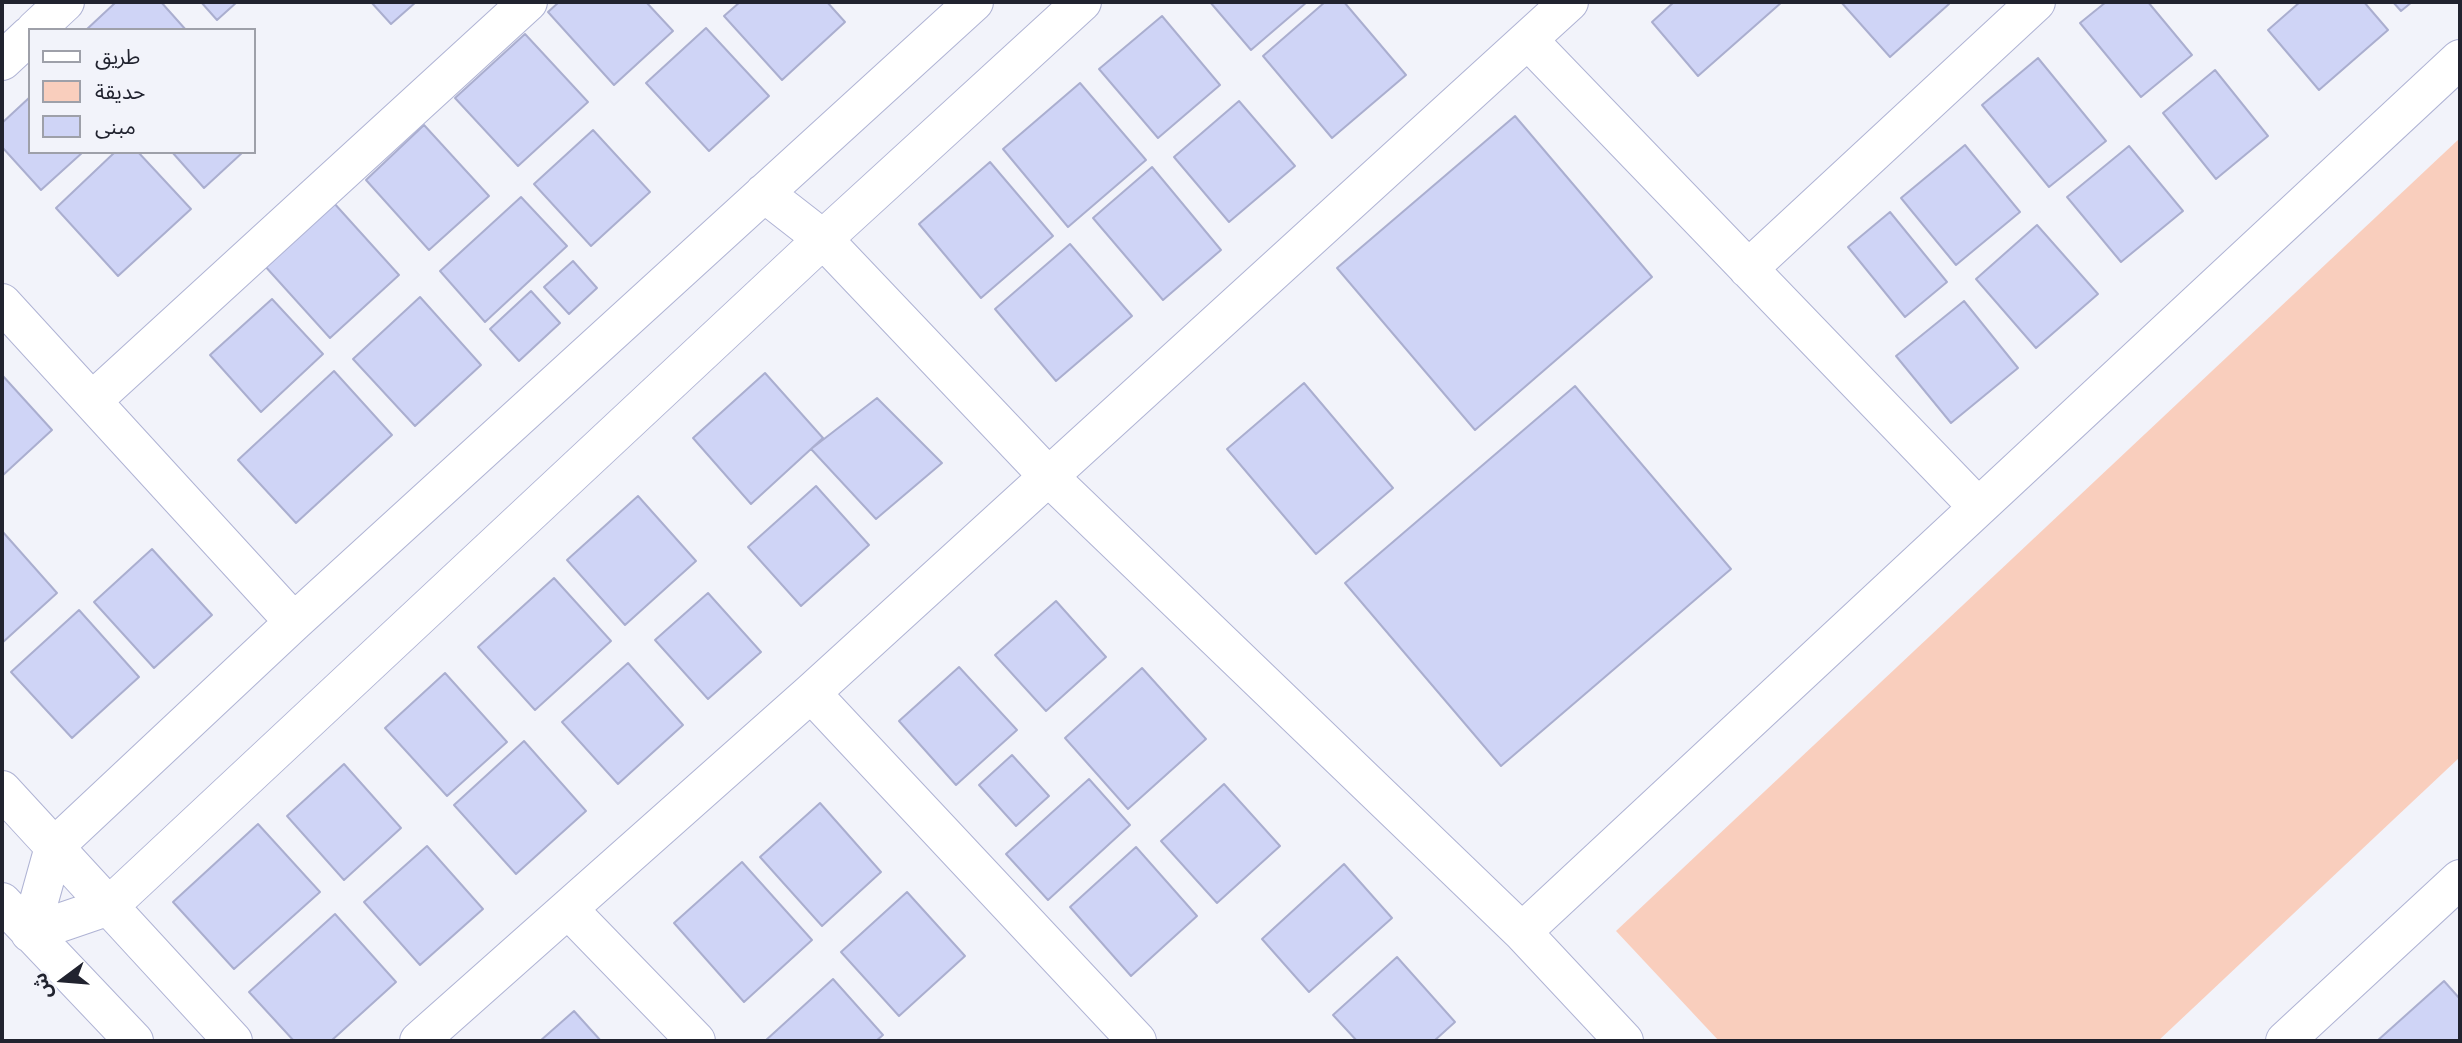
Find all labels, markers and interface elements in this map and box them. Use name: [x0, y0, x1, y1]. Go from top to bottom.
legend: [28, 28, 256, 154]
text: طريق: [95, 45, 140, 69]
text: حديقة: [95, 80, 145, 104]
text: مبنى: [95, 115, 136, 139]
north arrow: [28, 945, 98, 1015]
text: ش: [28, 970, 57, 1002]

